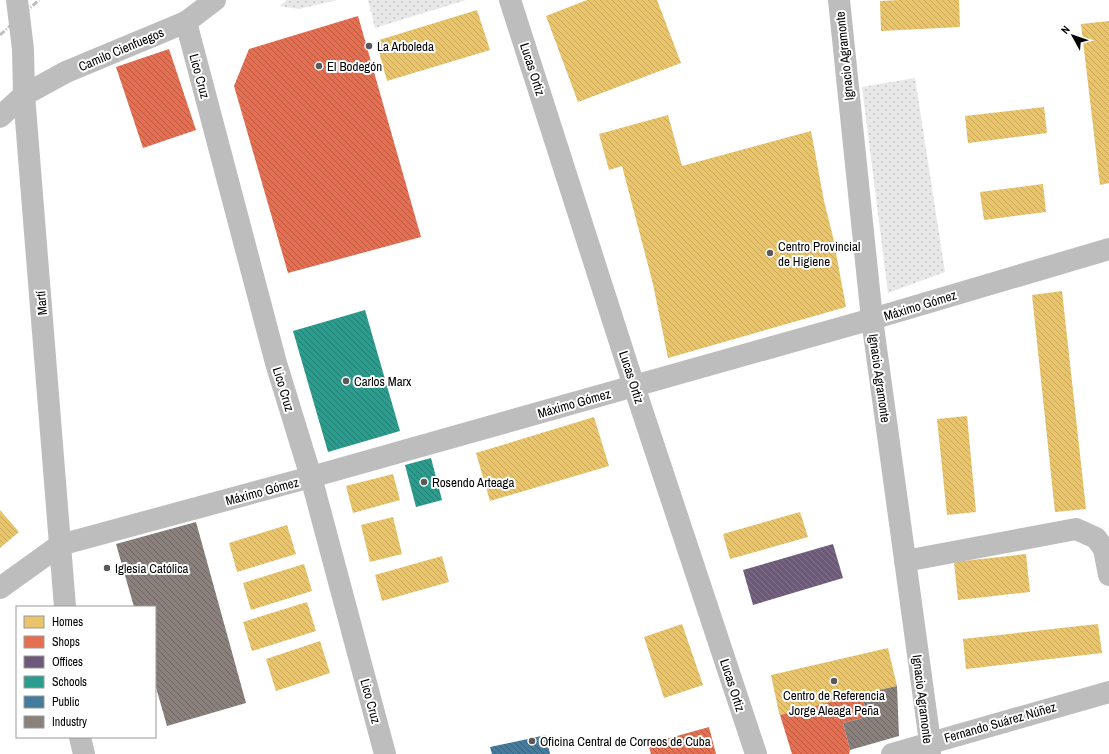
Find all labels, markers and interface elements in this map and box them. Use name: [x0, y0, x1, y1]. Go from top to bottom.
street label: Ignacio Agramonte: [831, 10, 858, 101]
north arrow: [1053, 16, 1093, 56]
text: N: [1058, 23, 1073, 37]
street label: Camilo Cienfuegos: [76, 24, 167, 75]
place label: La Arboleda: [377, 38, 434, 55]
marker: La Arboleda: [364, 41, 374, 51]
street label: Lucas Ortiz: [516, 41, 549, 98]
street label: Lico Cruz: [185, 52, 214, 100]
place label: El Bodegón: [327, 58, 382, 75]
marker: El Bodegón: [314, 61, 324, 71]
place label: Centro Provincial de Higiene: [778, 238, 860, 270]
marker: Centro Provincial de Higiene: [765, 248, 775, 258]
street label: Máximo Gómez: [882, 286, 959, 325]
street label: Martí: [32, 289, 51, 316]
street label: Ignacio Agramonte: [865, 333, 894, 424]
street label: Lucas Ortiz: [615, 349, 648, 406]
street label: Lico Cruz: [269, 365, 298, 413]
place label: Carlos Marx: [354, 373, 412, 390]
marker: Carlos Marx: [341, 376, 351, 386]
street label: Máximo Gómez: [536, 385, 613, 422]
street label: Máximo Gómez: [224, 474, 301, 509]
place label: Rosendo Arteaga: [432, 474, 514, 491]
marker: Rosendo Arteaga: [419, 477, 429, 487]
place label: Iglesia Católica: [115, 560, 189, 577]
marker: Iglesia Católica: [102, 563, 112, 573]
legend: [16, 606, 156, 738]
text: Homes: [52, 614, 83, 630]
text: Shops: [52, 634, 80, 650]
text: Offices: [52, 654, 83, 670]
street label: Ignacio Agramonte: [909, 654, 936, 745]
street label: Lucas Ortiz: [716, 657, 749, 714]
text: Schools: [52, 674, 87, 690]
marker: Centro de Referencia Jorge Aleaga Peña: [829, 676, 839, 686]
street label: Lico Cruz: [356, 677, 385, 725]
place label: Centro de Referencia Jorge Aleaga Peña: [783, 687, 885, 719]
text: Public: [52, 694, 79, 710]
street label: Fernando Suárez Núñez: [942, 698, 1058, 747]
text: Industry: [52, 714, 87, 730]
place label: Oficina Central de Correos de Cuba: [540, 733, 711, 750]
marker: Oficina Central de Correos de Cuba: [527, 736, 537, 746]

